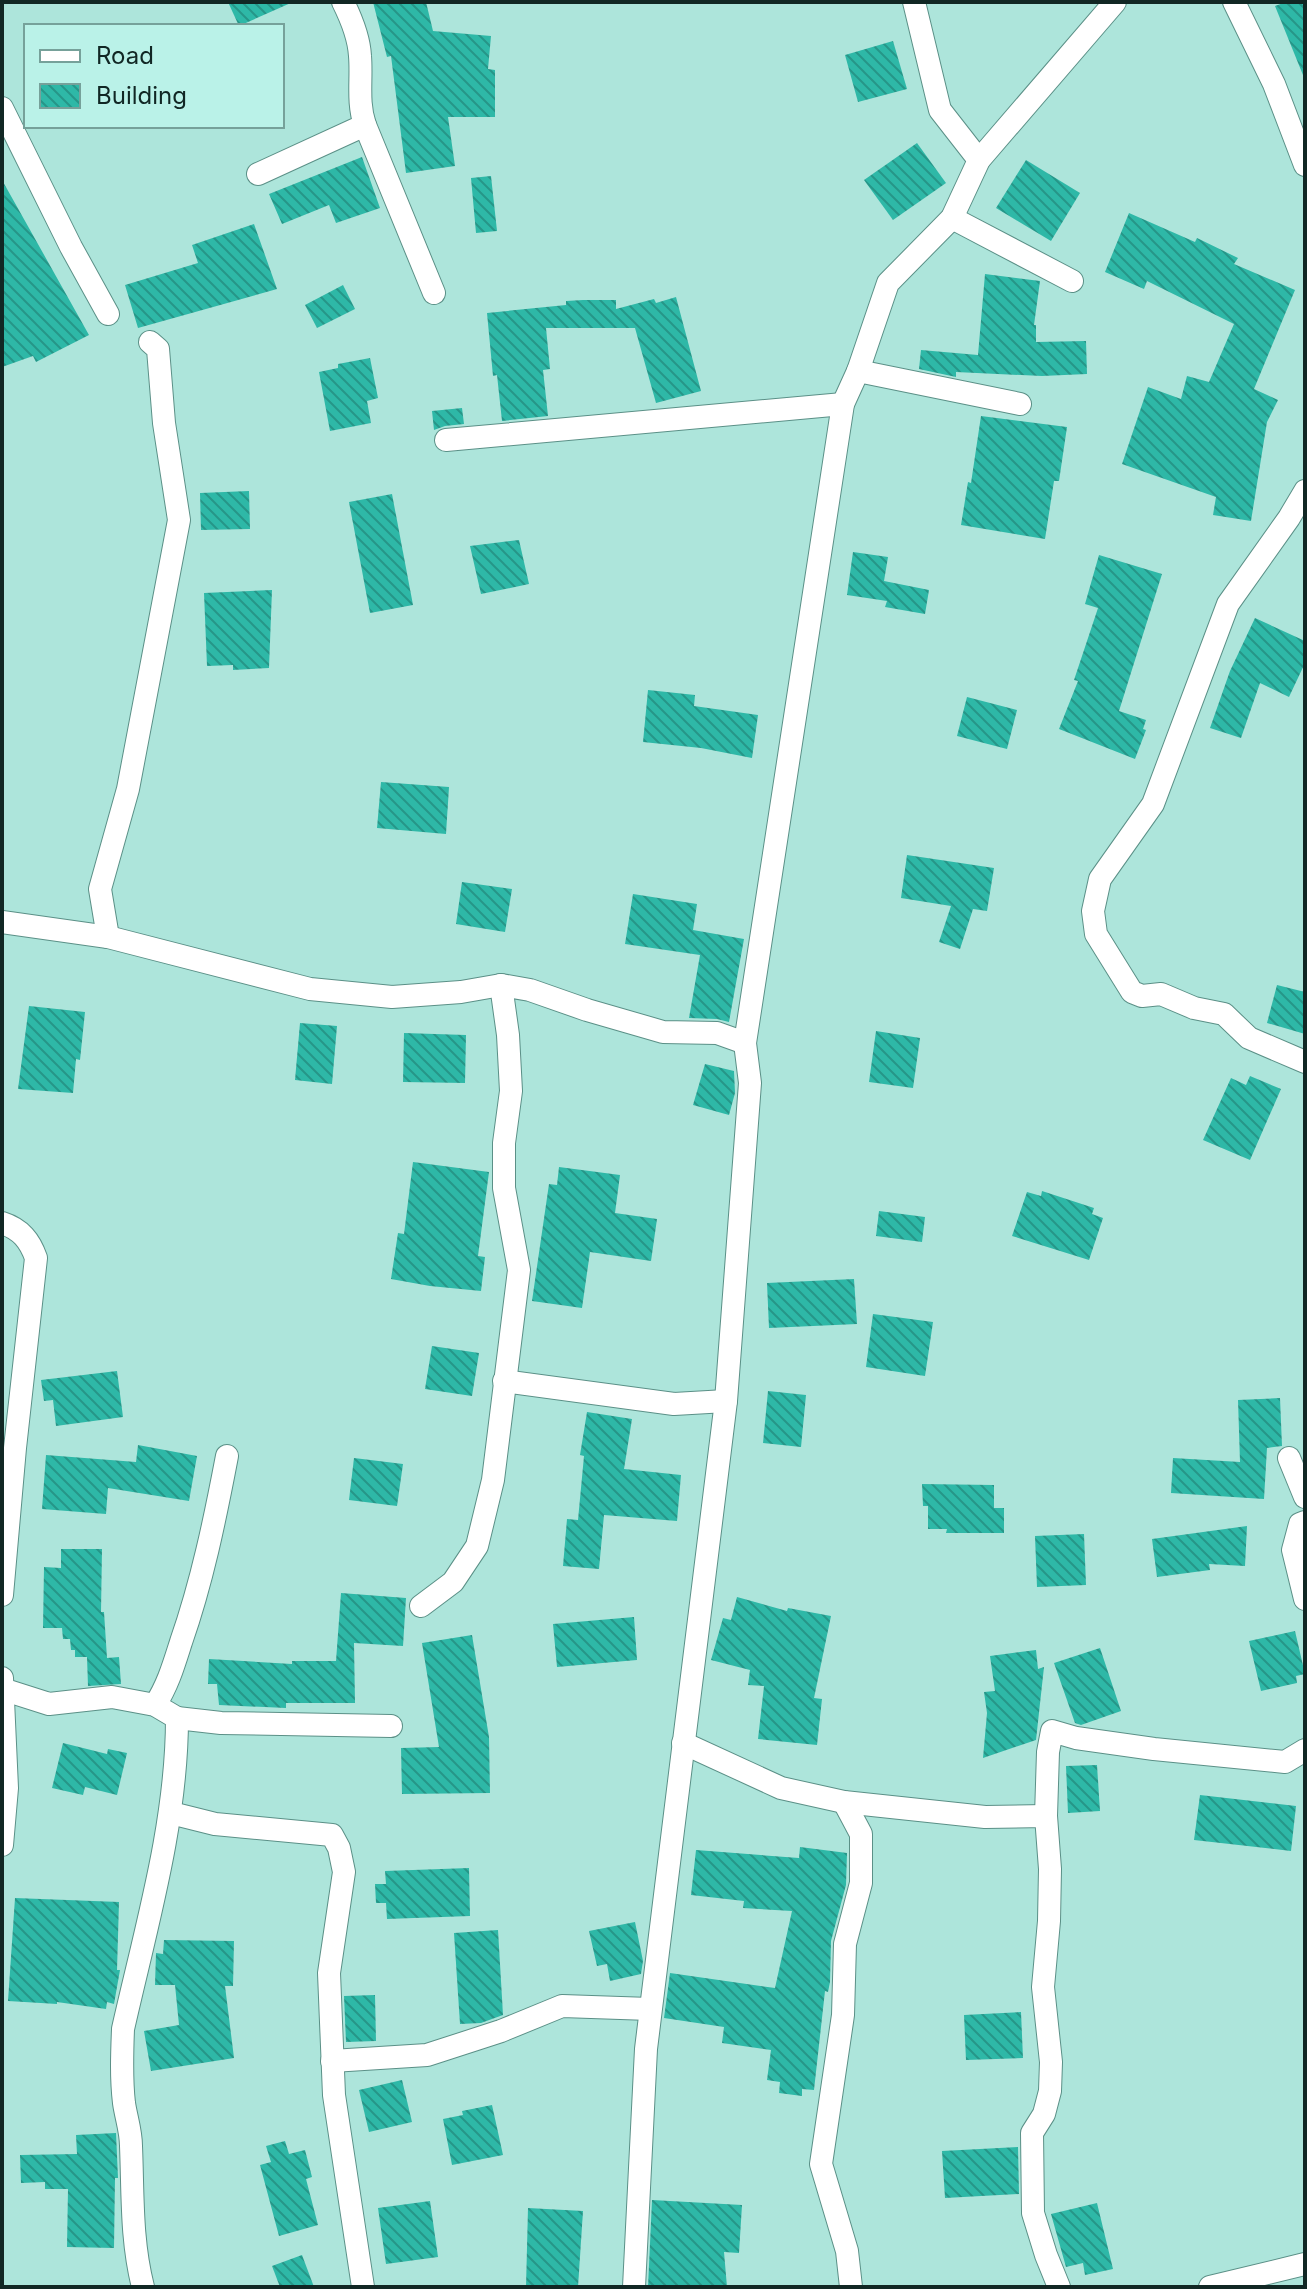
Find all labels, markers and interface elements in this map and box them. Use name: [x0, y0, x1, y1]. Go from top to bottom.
legend: [24, 24, 284, 128]
text: Road: [96, 41, 154, 70]
text: Building: [96, 81, 187, 110]

